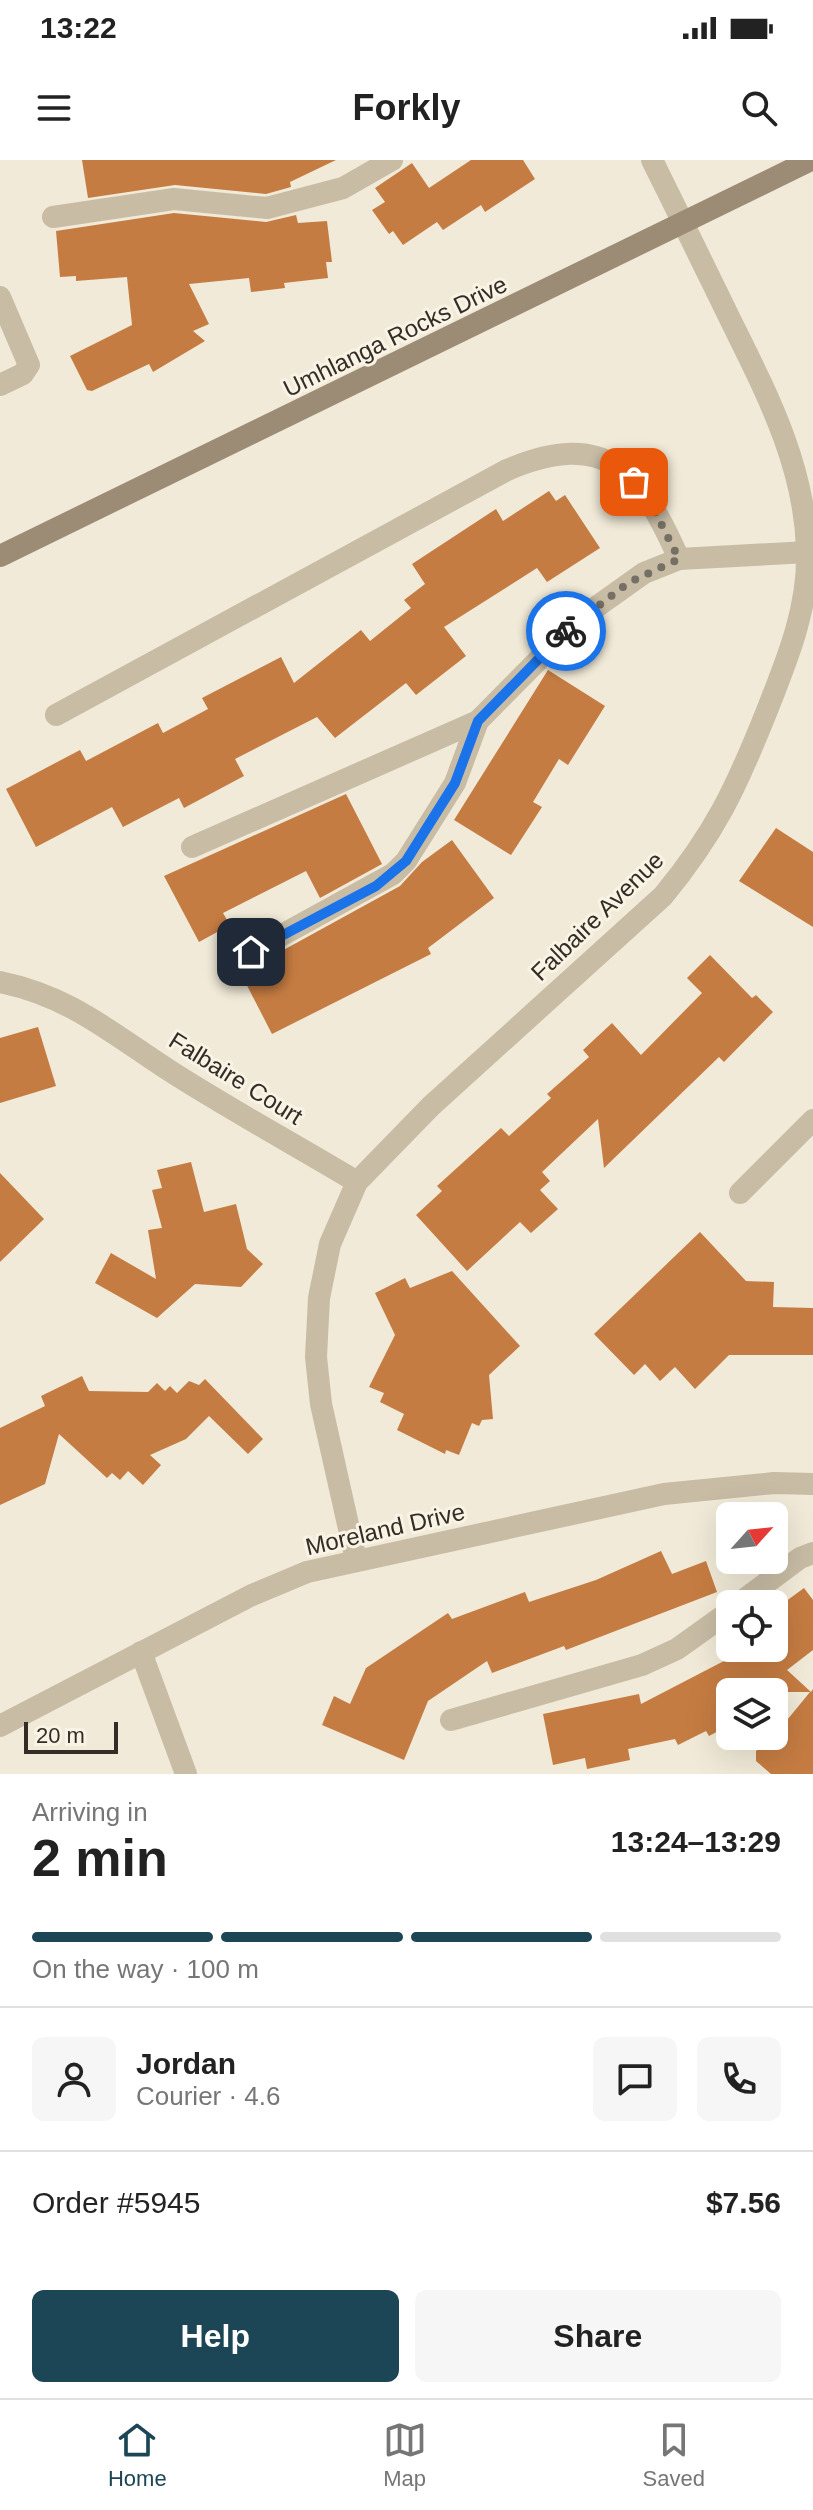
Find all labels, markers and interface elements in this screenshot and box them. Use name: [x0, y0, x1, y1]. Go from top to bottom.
text: 13:22: [40, 11, 117, 44]
icon: menu: [32, 86, 76, 130]
icon: search: [737, 86, 781, 130]
text: Forkly: [352, 87, 461, 128]
street label: Umhlanga Rocks Drive: [279, 270, 511, 402]
pin: [600, 448, 668, 516]
icon: bag: [612, 460, 656, 504]
courier: [526, 591, 606, 671]
icon: bike: [544, 609, 588, 653]
street label: Falbaire Avenue: [525, 846, 669, 986]
pin: [217, 918, 285, 986]
icon: home: [229, 930, 273, 974]
street label: Falbaire Court: [164, 1026, 308, 1130]
street label: Moreland Drive: [303, 1498, 467, 1560]
north arrow: [716, 1502, 788, 1574]
map controls: [716, 1502, 788, 1750]
button: locate: [716, 1590, 788, 1662]
button: layers: [716, 1678, 788, 1750]
scale bar: [24, 1718, 118, 1754]
text: 20 m: [36, 1723, 85, 1748]
text: Arriving in: [32, 1797, 148, 1827]
text: 13:24–13:29: [611, 1825, 781, 1858]
text: 2 min: [32, 1829, 168, 1887]
text: On the way · 100 m: [32, 1954, 259, 1984]
button: person: [32, 2037, 116, 2121]
button: chat: [593, 2037, 677, 2121]
button: phone: [697, 2037, 781, 2121]
text: Jordan: [136, 2047, 236, 2080]
text: Courier · 4.6: [136, 2081, 281, 2111]
text: Order #5945: [32, 2186, 200, 2219]
text: $7.56: [706, 2186, 781, 2219]
button: Help: [32, 2290, 399, 2382]
button: Share: [415, 2290, 781, 2382]
tab: Home: [108, 2418, 167, 2492]
tab: Map: [383, 2418, 427, 2492]
tab: Saved: [643, 2418, 705, 2492]

